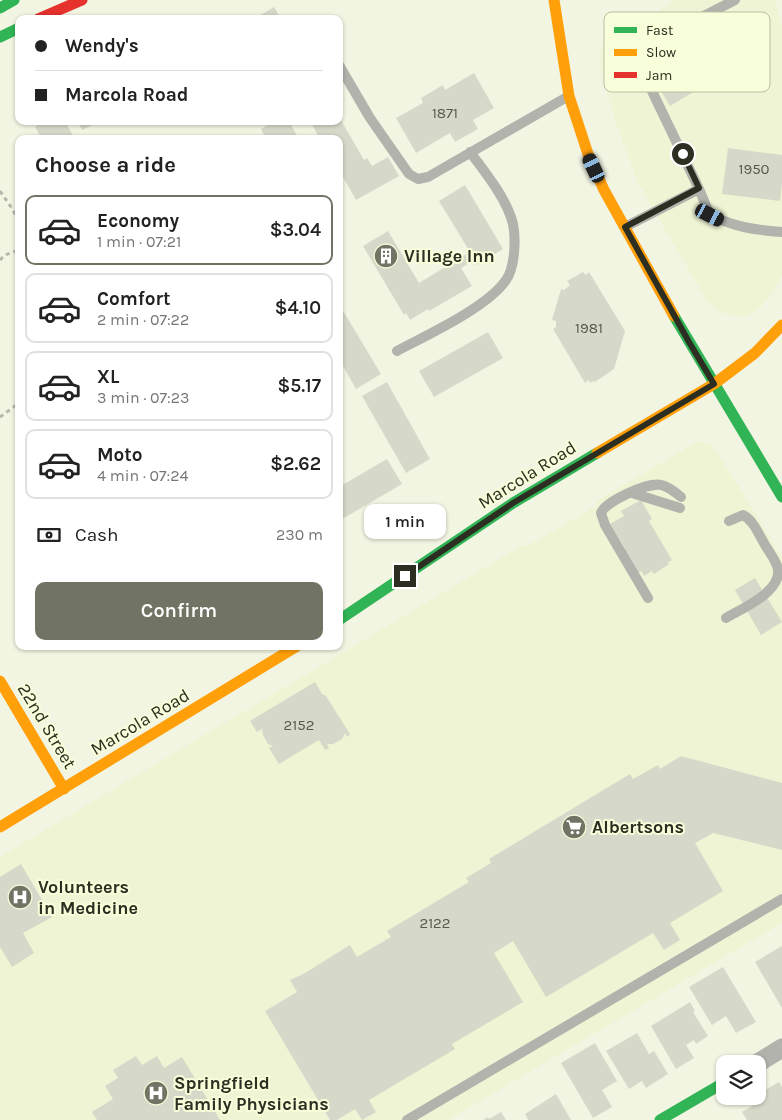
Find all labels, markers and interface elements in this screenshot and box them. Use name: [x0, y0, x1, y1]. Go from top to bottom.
legend: [604, 12, 770, 92]
text: Fast: [646, 22, 673, 39]
text: Wendy's: [65, 35, 139, 57]
text: Slow: [646, 44, 676, 61]
text: Jam: [646, 67, 672, 84]
text: Marcola Road: [65, 84, 188, 106]
house number: 1871: [432, 104, 458, 122]
route start: [672, 143, 694, 165]
car: [580, 151, 607, 185]
text: Choose a ride: [35, 152, 176, 178]
house number: 1950: [738, 160, 770, 178]
car: [693, 202, 726, 228]
icon: car: [37, 208, 82, 253]
text: Economy: [97, 210, 179, 232]
text: $3.04: [270, 219, 321, 241]
text: 1 min · 07:21: [97, 232, 181, 251]
building icon: Village Inn: [373, 243, 399, 269]
place label: Village Inn: [404, 245, 495, 267]
icon: car: [37, 286, 82, 331]
text: Comfort: [97, 288, 171, 310]
text: $4.10: [275, 297, 321, 319]
text: 2 min · 07:22: [97, 310, 189, 329]
house number: 1981: [575, 319, 603, 337]
icon: car: [37, 364, 82, 409]
text: XL: [97, 366, 119, 388]
text: $5.17: [277, 375, 321, 397]
text: 3 min · 07:23: [97, 388, 190, 407]
street label: Marcola Road: [474, 436, 580, 514]
icon: car: [37, 442, 82, 487]
text: Moto: [97, 444, 143, 466]
text: $2.62: [270, 453, 321, 475]
text: 4 min · 07:24: [97, 466, 189, 485]
callout: 1 min: [364, 504, 446, 538]
text: 1 min: [385, 512, 425, 531]
icon: cash: [35, 521, 63, 549]
text: Cash: [75, 524, 119, 546]
text: 230 m: [276, 525, 323, 544]
route end: [394, 565, 416, 587]
button: Confirm: [35, 582, 323, 640]
street label: 22nd Street: [13, 679, 81, 773]
street label: Marcola Road: [87, 684, 193, 760]
house number: 2152: [284, 716, 314, 734]
supermarket icon: Albertsons: [561, 814, 587, 840]
place label: Albertsons: [592, 816, 684, 838]
place label: Volunteers in Medicine: [38, 876, 138, 919]
hospital icon: Volunteers in Medicine: [7, 884, 33, 910]
house number: 2122: [419, 914, 451, 932]
map controls: [716, 1055, 766, 1105]
button: layers: [716, 1055, 766, 1105]
place label: Springfield Family Physicians: [174, 1072, 329, 1115]
hospital icon: Springfield Family Physicians: [143, 1080, 169, 1106]

